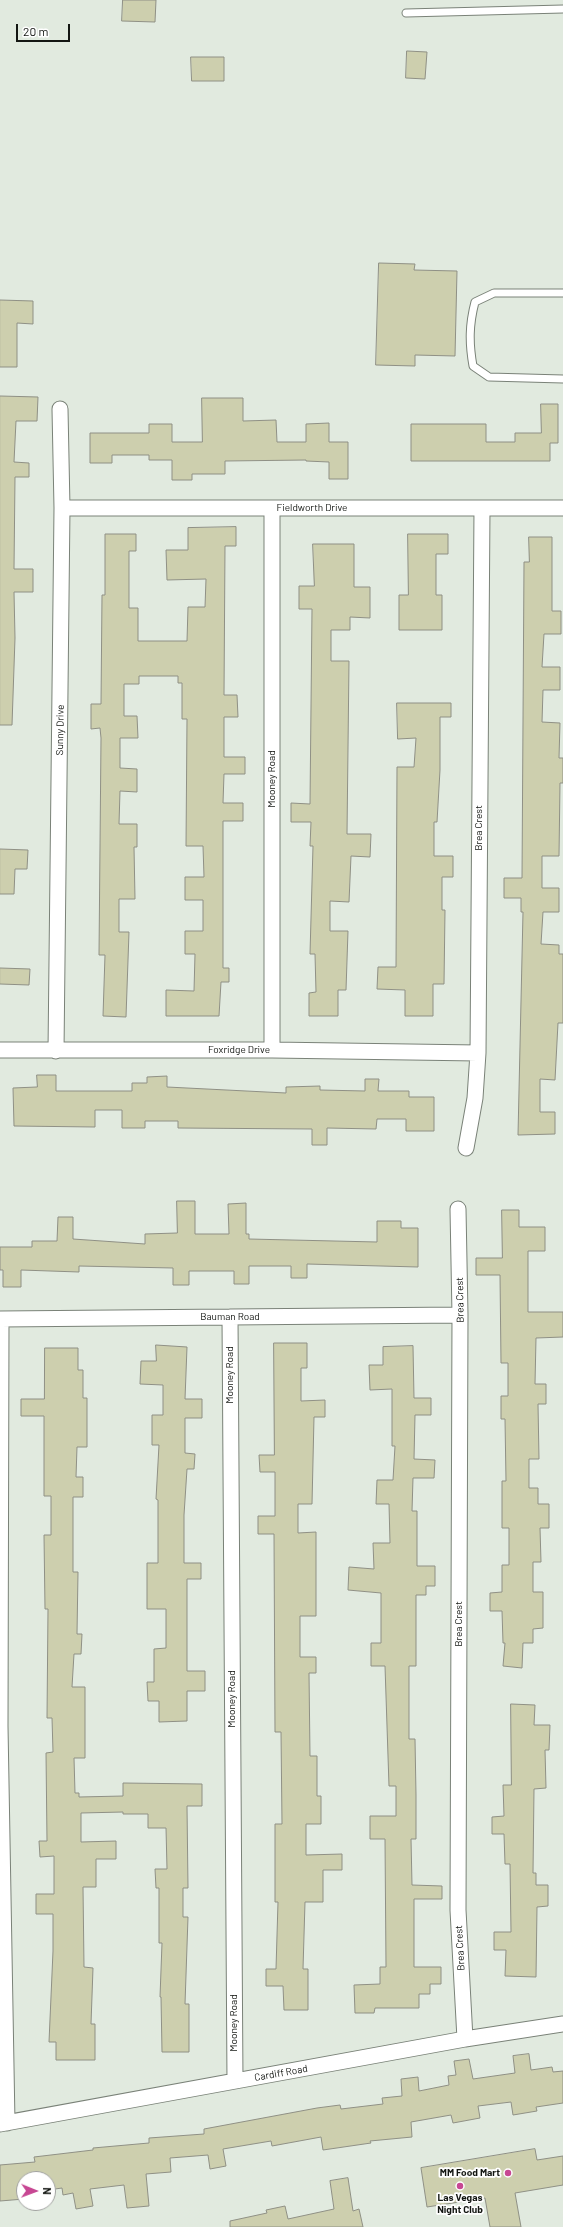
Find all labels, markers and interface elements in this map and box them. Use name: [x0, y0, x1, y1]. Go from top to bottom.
scale bar: [18, 16, 72, 42]
text: 20 m: [23, 24, 49, 38]
street label: Fieldworth Drive: [277, 502, 347, 514]
street label: Sunny Drive: [54, 705, 66, 755]
street label: Mooney Road: [266, 750, 278, 808]
street label: Brea Crest: [473, 805, 485, 851]
street label: Foxridge Drive: [208, 1044, 270, 1056]
street label: Brea Crest: [454, 1277, 466, 1323]
street label: Bauman Road: [200, 1311, 260, 1323]
street label: Mooney Road: [224, 1346, 236, 1404]
street label: Brea Crest: [453, 1601, 465, 1647]
street label: Mooney Road: [226, 1670, 238, 1728]
street label: Brea Crest: [453, 1925, 467, 1971]
street label: Mooney Road: [228, 1994, 240, 2052]
street label: Cardiff Road: [253, 2062, 309, 2084]
place label: MM Food Mart: [440, 2167, 500, 2179]
marker: MM Food Mart: [503, 2168, 513, 2178]
north arrow: [16, 2171, 56, 2211]
marker: Las Vegas Night Club: [455, 2181, 465, 2191]
text: N: [41, 2187, 54, 2195]
place label: Las Vegas Night Club: [437, 2192, 483, 2216]

